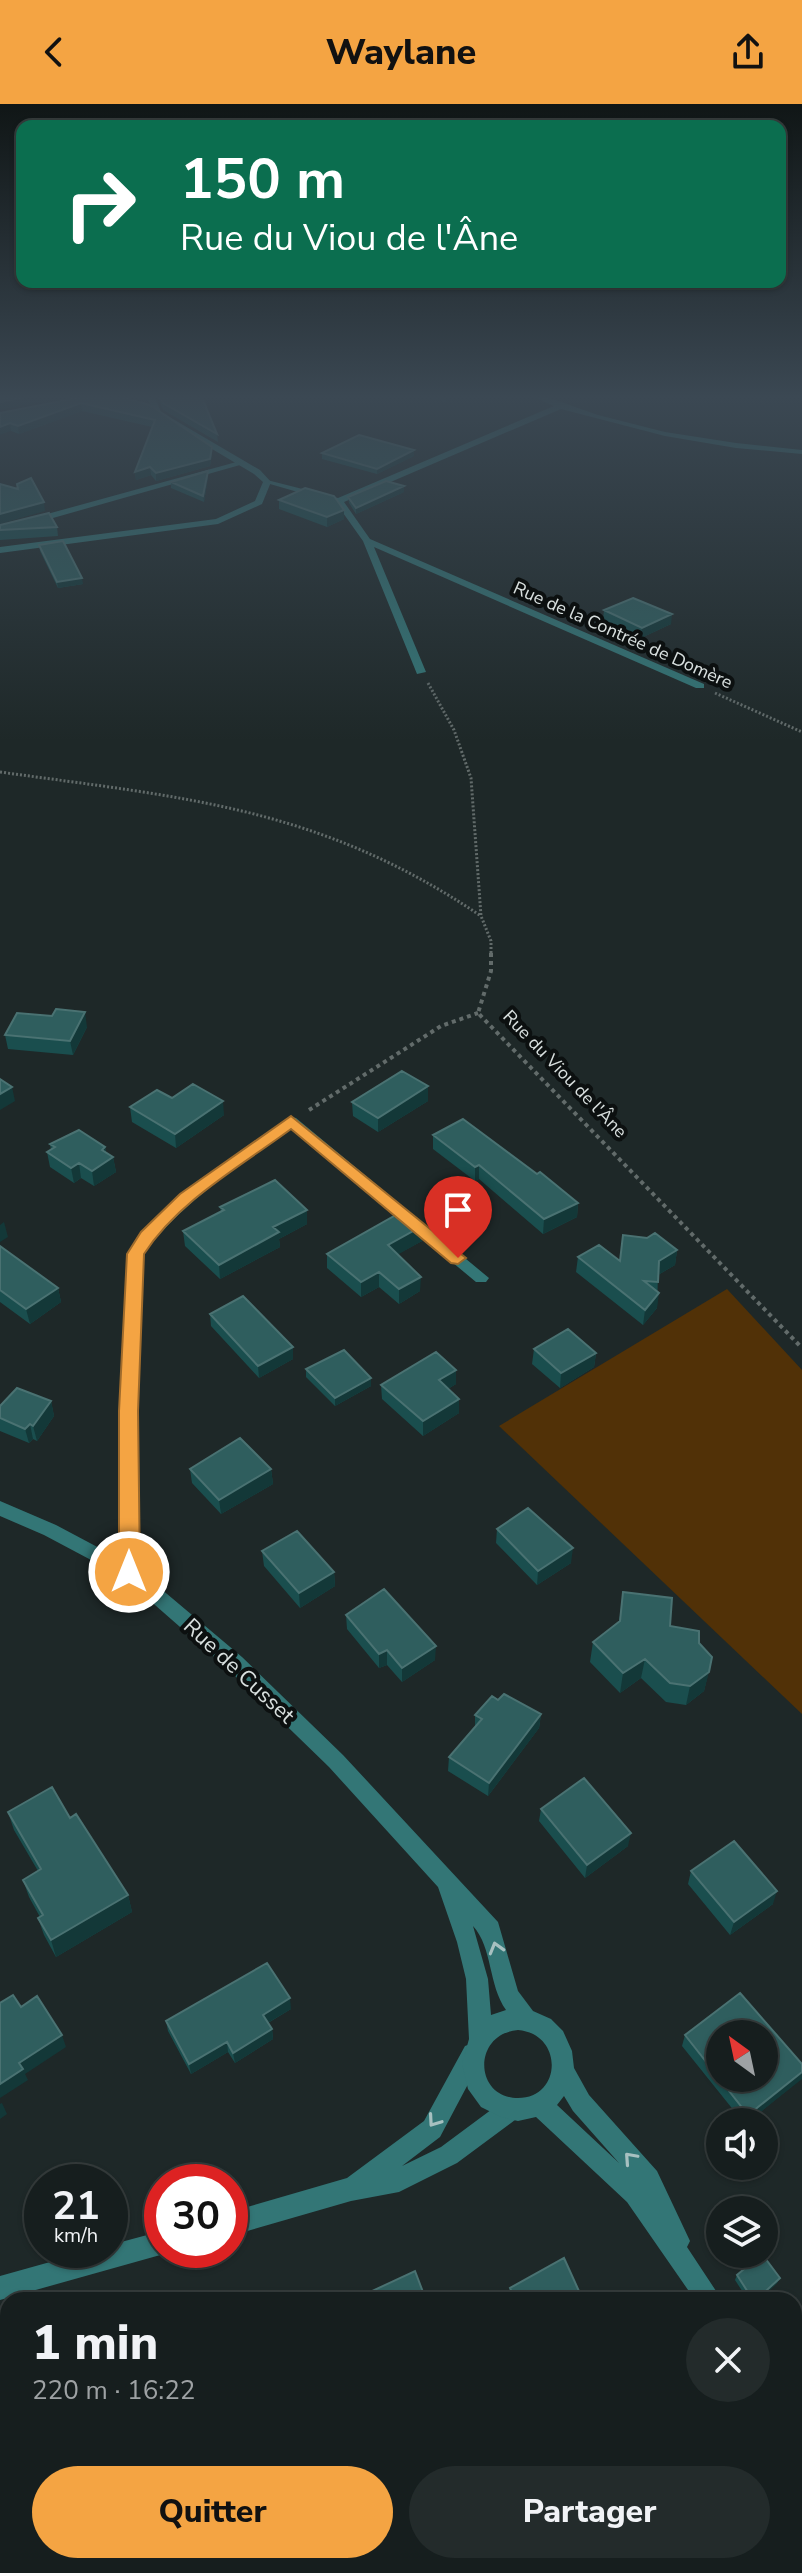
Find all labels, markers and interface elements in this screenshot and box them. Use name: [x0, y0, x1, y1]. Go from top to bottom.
text: Waylane: [326, 28, 476, 77]
icon: back: [32, 30, 76, 74]
icon: share: [726, 30, 770, 74]
text: 150 m: [180, 141, 345, 218]
icon: right: [48, 152, 152, 256]
text: Rue du Viou de l'Âne: [180, 214, 518, 263]
street label: Rue de la Contrée de Domère: [510, 576, 736, 694]
street label: Rue du Viou de l'Âne: [498, 1005, 632, 1143]
pin: [424, 1176, 492, 1258]
icon: arrive: [436, 1188, 480, 1232]
position arrow: [87, 1530, 171, 1614]
street label: Rue de Cusset: [177, 1612, 301, 1731]
one-way arrow: [488, 1942, 505, 1955]
north arrow: [706, 2020, 778, 2092]
map controls: [706, 2020, 778, 2268]
button: sound: [706, 2108, 778, 2180]
one-way arrow: [429, 2113, 444, 2127]
one-way arrow: [625, 2152, 640, 2167]
speed limit sign: 30: [144, 2164, 248, 2268]
text: 21: [52, 2179, 100, 2233]
button: layers: [706, 2196, 778, 2268]
text: km/h: [54, 2222, 98, 2249]
text: 1 min: [32, 2310, 158, 2376]
button: close: [686, 2318, 770, 2402]
text: 220 m · 16:22: [32, 2373, 195, 2408]
button: Quitter: [32, 2466, 393, 2558]
button: Partager: [409, 2466, 770, 2558]

